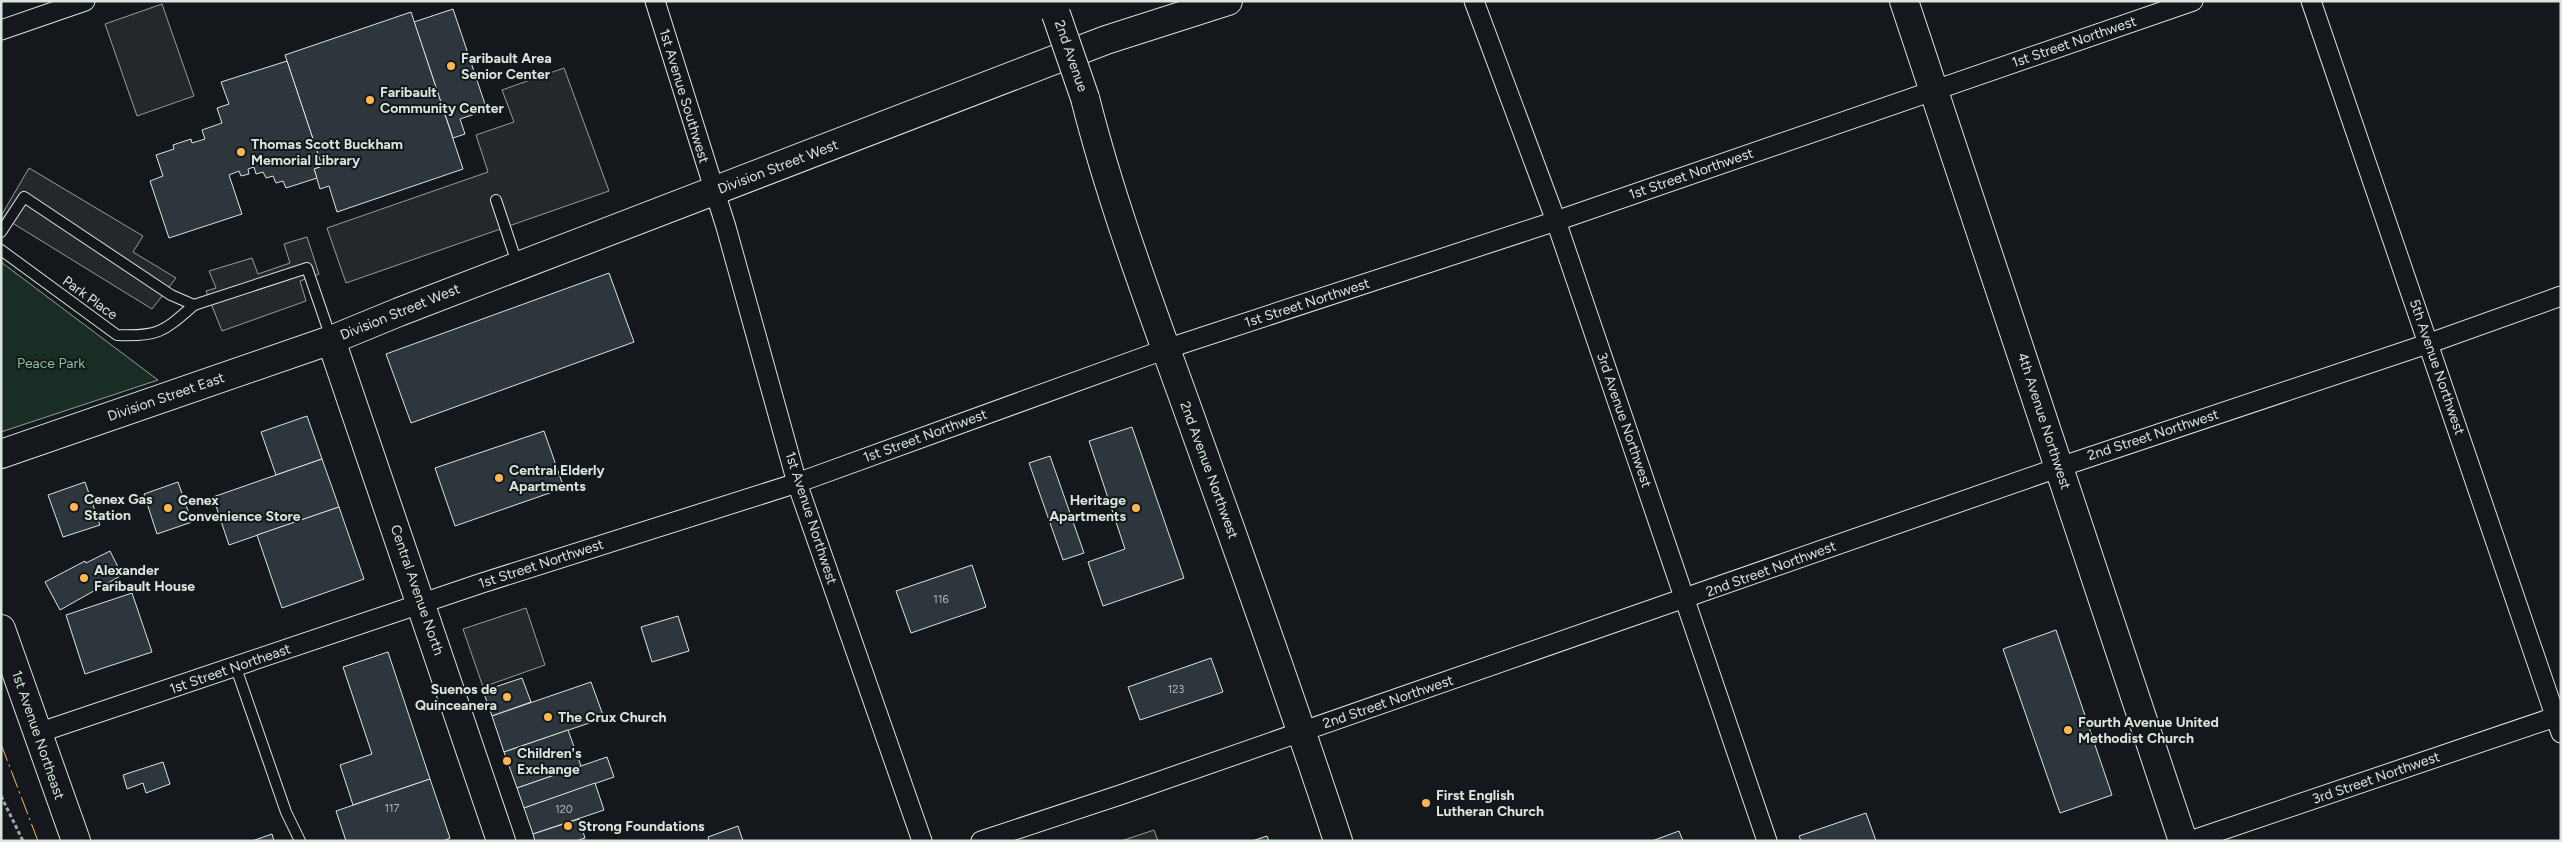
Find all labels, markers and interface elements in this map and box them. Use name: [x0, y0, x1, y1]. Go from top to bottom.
street label: 1st Street Northwest: [2009, 13, 2139, 71]
street label: 2nd Avenue: [1051, 18, 1091, 94]
street label: 1st Avenue Southwest: [655, 27, 713, 165]
place label: Faribault Area Senior Center: [461, 50, 552, 83]
marker: Faribault Area Senior Center: [445, 60, 457, 72]
place label: Faribault Community Center: [380, 84, 504, 117]
marker: Faribault Community Center: [364, 94, 376, 106]
place label: Thomas Scott Buckham Memorial Library: [251, 136, 403, 169]
street label: Division Street West: [715, 136, 841, 198]
street label: 1st Street Northwest: [1626, 145, 1756, 203]
marker: Thomas Scott Buckham Memorial Library: [235, 146, 247, 158]
street label: Park Place: [59, 272, 121, 324]
street label: 1st Street Northwest: [1242, 275, 1372, 331]
street label: Division Street West: [338, 280, 462, 344]
street label: 5th Avenue Northwest: [2406, 297, 2468, 437]
street label: 3rd Avenue Northwest: [1593, 350, 1655, 490]
street label: 4th Avenue Northwest: [2014, 350, 2074, 492]
park label: Peace Park: [17, 355, 85, 372]
street label: Division Street East: [105, 369, 227, 425]
street label: 2nd Avenue Northwest: [1176, 399, 1242, 541]
street label: 1st Street Northwest: [861, 406, 989, 466]
street label: 2nd Street Northwest: [2085, 406, 2221, 464]
street label: 1st Avenue Northwest: [781, 449, 841, 587]
place label: Central Elderly Apartments: [509, 462, 606, 495]
marker: Central Elderly Apartments: [493, 472, 505, 484]
place label: Cenex Gas Station: [84, 491, 153, 524]
place label: Cenex Convenience Store: [178, 492, 301, 525]
place label: Heritage Apartments: [1049, 492, 1126, 525]
marker: Cenex Gas Station: [68, 501, 80, 513]
marker: Cenex Convenience Store: [162, 502, 174, 514]
marker: Heritage Apartments: [1130, 502, 1142, 514]
street label: Central Avenue North: [387, 523, 447, 658]
street label: 1st Street Northwest: [476, 536, 606, 592]
street label: 2nd Street Northwest: [1704, 538, 1838, 600]
place label: Alexander Faribault House: [94, 562, 195, 595]
marker: Alexander Faribault House: [78, 572, 90, 584]
house number: 116: [933, 593, 949, 606]
street label: 1st Street Northeast: [167, 640, 293, 698]
street label: 1st Avenue Northeast: [8, 668, 68, 802]
street label: 2nd Street Northwest: [1321, 672, 1455, 732]
place label: Suenos de Quinceanera: [415, 681, 497, 714]
house number: 123: [1168, 683, 1184, 696]
marker: Suenos de Quinceanera: [501, 691, 513, 703]
place label: The Crux Church: [558, 709, 667, 726]
marker: The Crux Church: [542, 711, 554, 723]
place label: Fourth Avenue United Methodist Church: [2078, 714, 2219, 747]
marker: Fourth Avenue United Methodist Church: [2062, 724, 2074, 736]
place label: Children's Exchange: [517, 745, 582, 778]
street label: 3rd Street Northwest: [2310, 748, 2442, 808]
marker: Children's Exchange: [501, 755, 513, 767]
place label: First English Lutheran Church: [1436, 787, 1544, 820]
marker: First English Lutheran Church: [1420, 797, 1432, 809]
house number: 117: [385, 802, 400, 815]
house number: 120: [555, 803, 573, 816]
place label: Strong Foundations: [578, 818, 705, 835]
marker: Strong Foundations: [562, 820, 574, 832]

